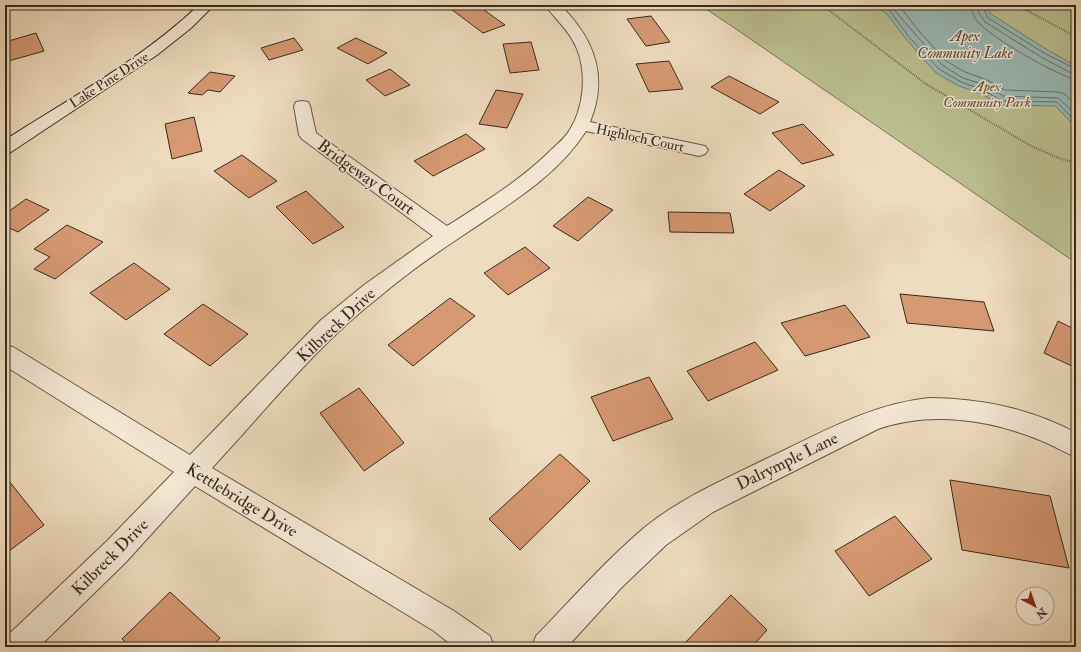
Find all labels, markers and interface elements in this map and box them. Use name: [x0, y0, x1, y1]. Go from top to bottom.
water label: Apex Community Lake: [917, 27, 1014, 63]
street label: Lake Pine Drive: [66, 48, 152, 112]
park label: Apex Community Park: [943, 78, 1031, 111]
street label: Highloch Court: [594, 120, 686, 156]
street label: Bridgeway Court: [313, 135, 419, 220]
street label: Kilbreck Drive: [292, 283, 380, 367]
street label: Dalrymple Lane: [733, 427, 842, 496]
street label: Kettlebridge Drive: [182, 458, 302, 542]
street label: Kilbreck Drive: [67, 514, 153, 600]
north arrow: [1015, 586, 1055, 626]
text: N: [1032, 604, 1050, 622]

